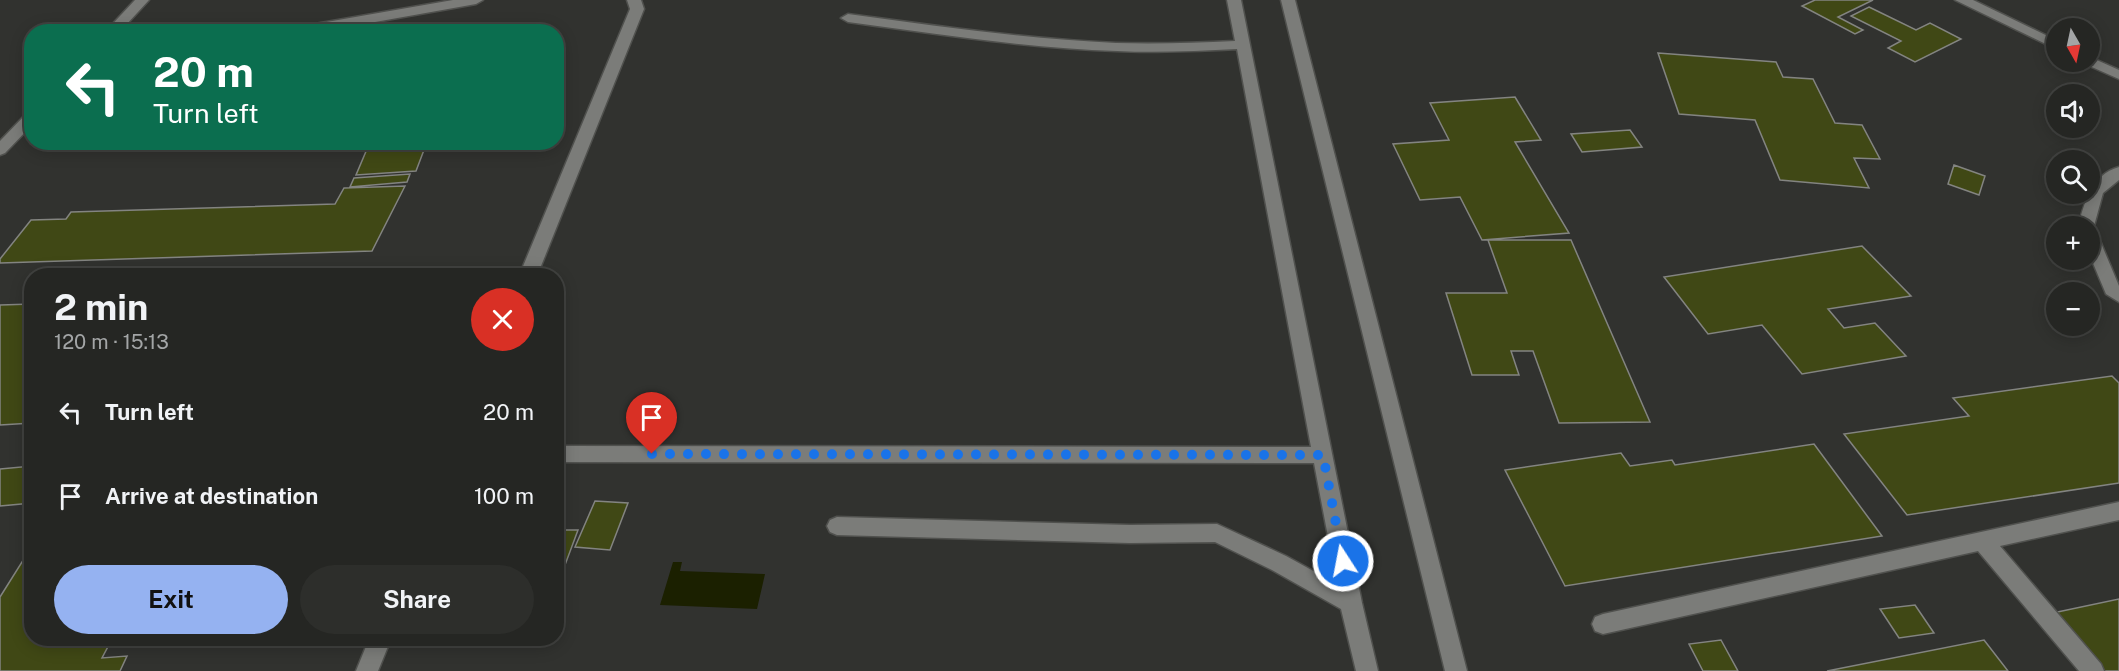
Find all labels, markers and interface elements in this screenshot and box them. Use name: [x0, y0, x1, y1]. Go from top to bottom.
north arrow: [2046, 18, 2100, 72]
map controls: [2046, 18, 2100, 336]
text: 20 m: [153, 47, 254, 96]
icon: left: [54, 48, 132, 126]
button: sound: [2046, 84, 2100, 138]
text: Turn left: [153, 97, 259, 129]
button: search: [2046, 150, 2100, 204]
button: +: [2046, 216, 2100, 270]
button: −: [2046, 282, 2100, 336]
text: 2 min: [54, 286, 148, 328]
button: close: [471, 288, 534, 351]
text: 120 m · 15:13: [54, 330, 169, 354]
pin: [626, 392, 677, 454]
icon: left: [54, 396, 87, 429]
text: Turn left: [105, 399, 194, 425]
text: 20 m: [483, 399, 534, 425]
icon: arrive: [635, 401, 668, 434]
icon: arrive: [54, 480, 87, 513]
text: Arrive at destination: [105, 483, 318, 509]
text: 100 m: [474, 483, 534, 509]
position arrow: [1311, 529, 1375, 593]
button: Exit: [54, 565, 288, 634]
button: Share: [300, 565, 534, 634]

